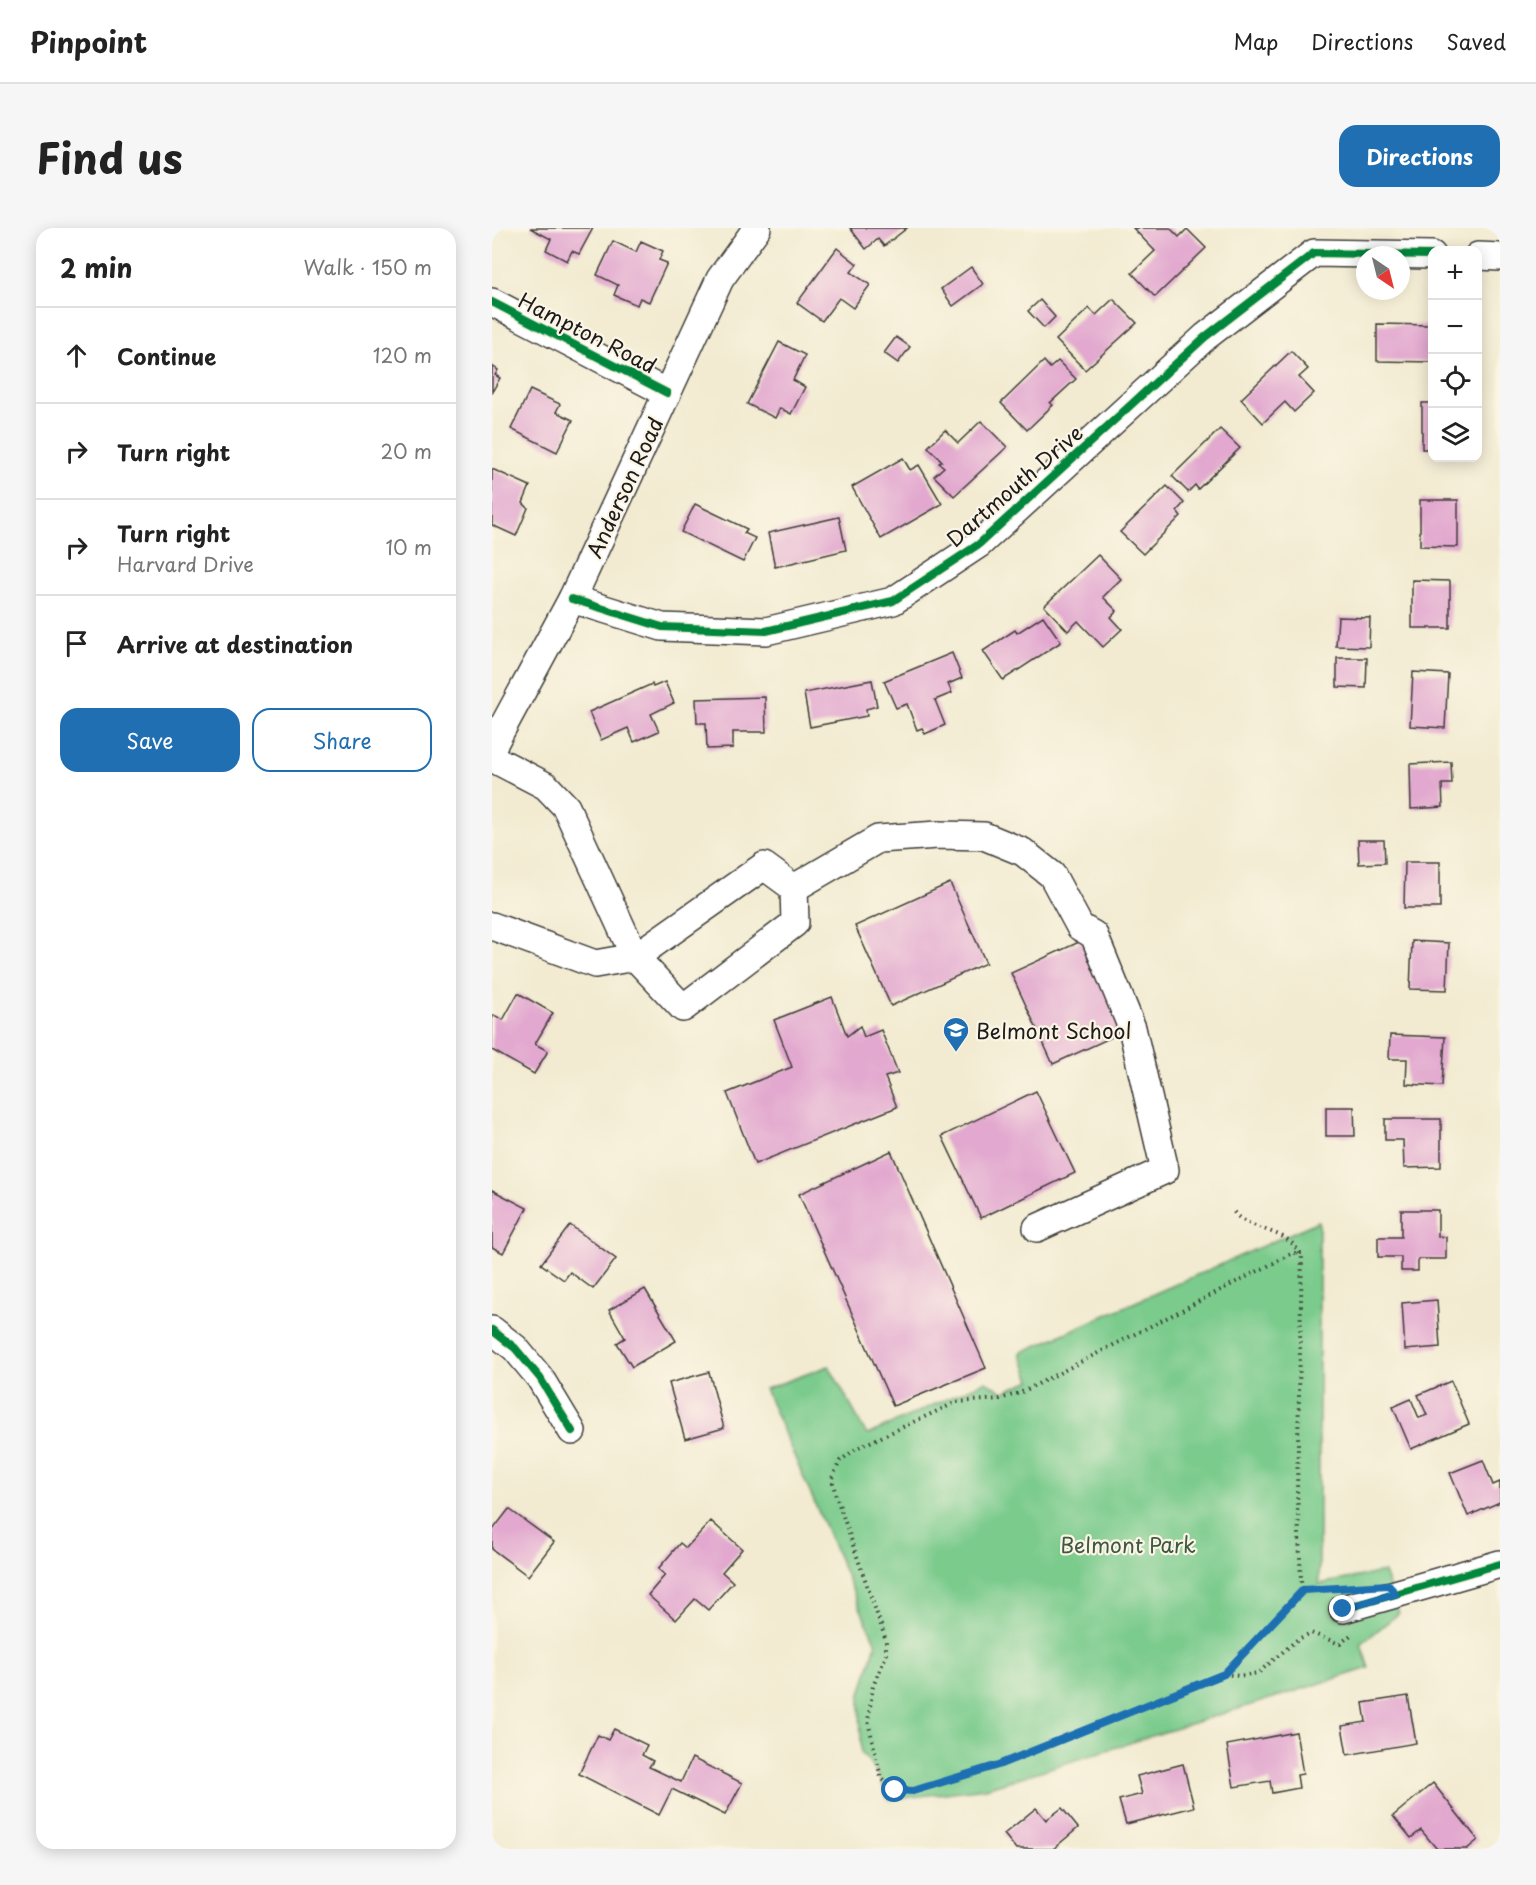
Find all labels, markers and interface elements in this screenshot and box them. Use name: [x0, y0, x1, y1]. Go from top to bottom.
text: Pinpoint: [30, 20, 147, 63]
text: Map: [1233, 25, 1278, 57]
text: Directions: [1311, 25, 1413, 57]
text: Saved: [1446, 25, 1506, 57]
text: Find us: [36, 125, 183, 188]
button: Directions: [1339, 125, 1500, 187]
north arrow: [1356, 246, 1410, 300]
map controls: [1428, 246, 1482, 462]
button: +: [1428, 246, 1482, 300]
text: 2 min: [60, 248, 133, 287]
text: Walk · 150 m: [303, 252, 432, 282]
street label: Hampton Road: [513, 283, 663, 381]
button: −: [1428, 300, 1482, 354]
icon: ahead: [60, 339, 93, 372]
text: Continue: [117, 339, 216, 372]
text: 120 m: [373, 340, 432, 370]
button: locate: [1428, 354, 1482, 408]
button: layers: [1428, 408, 1482, 462]
street label: Anderson Road: [577, 411, 671, 563]
street label: Dartmouth Drive: [939, 417, 1089, 553]
icon: right: [60, 435, 93, 468]
text: Turn right: [117, 435, 230, 468]
text: 20 m: [380, 436, 432, 466]
text: Turn right: [117, 516, 230, 549]
icon: right: [60, 531, 93, 564]
text: 10 m: [385, 532, 432, 562]
text: Harvard Drive: [117, 549, 254, 579]
icon: arrive: [60, 627, 93, 660]
text: Arrive at destination: [117, 627, 353, 660]
button: Save: [60, 708, 240, 772]
button: Share: [252, 708, 432, 772]
place label: Belmont School: [976, 1014, 1131, 1046]
school or university icon: Belmont School: [941, 1015, 971, 1053]
park label: Belmont Park: [1060, 1528, 1196, 1560]
route end: [1329, 1595, 1355, 1621]
route start: [881, 1776, 907, 1802]

